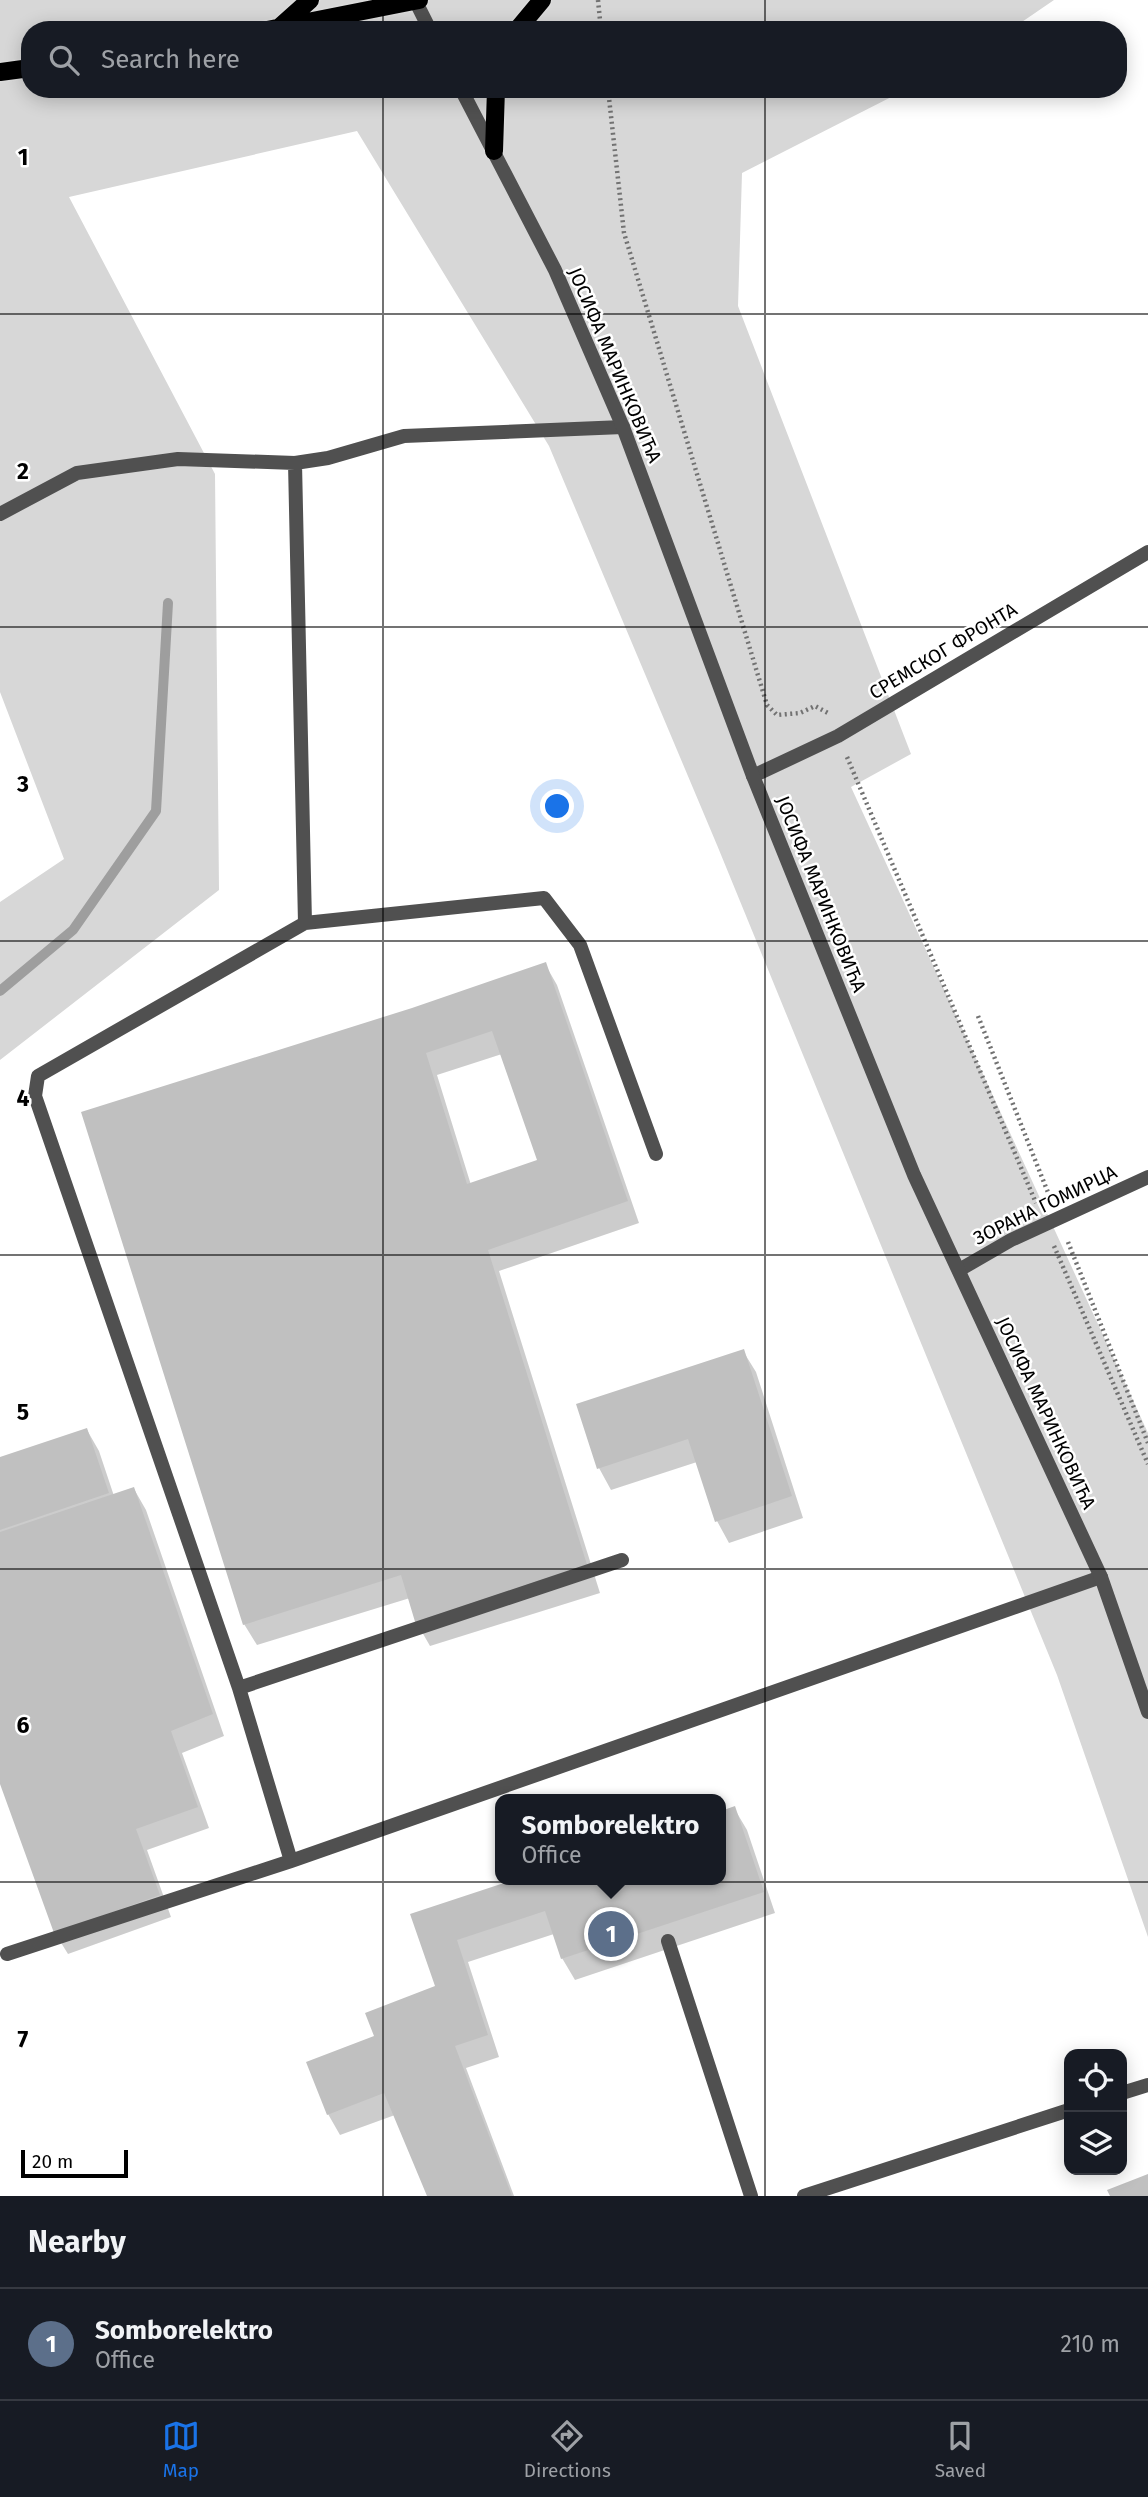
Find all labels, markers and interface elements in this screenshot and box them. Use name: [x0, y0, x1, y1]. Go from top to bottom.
search box: [21, 21, 1127, 98]
icon: search: [45, 41, 83, 79]
text: Search here: [101, 44, 240, 75]
text: 1: [18, 143, 28, 171]
street label: ЈОСИФА МАРИНКОВИЋА: [563, 264, 667, 466]
text: 2: [17, 457, 29, 485]
street label: СРЕМСКОГ ФРОНТА: [865, 598, 1021, 704]
text: 3: [16, 770, 29, 798]
your location: [540, 789, 574, 823]
street label: ЈОСИФА МАРИНКОВИЋА: [771, 793, 871, 996]
text: 4: [17, 1084, 30, 1112]
street label: ЗОРАНА ГОМИРЦА: [970, 1160, 1120, 1250]
street label: ЈОСИФА МАРИНКОВИЋА: [991, 1313, 1101, 1513]
text: 5: [17, 1398, 29, 1426]
text: 6: [17, 1711, 30, 1739]
popup: [495, 1794, 726, 1885]
text: Somborelektro: [522, 1810, 699, 1841]
text: Office: [522, 1841, 581, 1869]
pin: 1: [588, 1908, 634, 1960]
text: 7: [18, 2025, 29, 2053]
map controls: [1064, 2049, 1127, 2175]
button: locate: [1064, 2049, 1127, 2112]
button: layers: [1064, 2112, 1127, 2175]
scale bar: [21, 2147, 128, 2179]
text: 20 m: [32, 2150, 73, 2173]
text: Nearby: [28, 2224, 126, 2260]
text: Somborelektro: [95, 2315, 273, 2346]
text: 1: [46, 2330, 56, 2358]
text: 210 m: [1061, 2330, 1120, 2358]
text: Office: [95, 2346, 155, 2374]
tab: Map: [162, 2417, 200, 2482]
tab: Directions: [524, 2417, 611, 2482]
tab: Saved: [935, 2417, 986, 2482]

